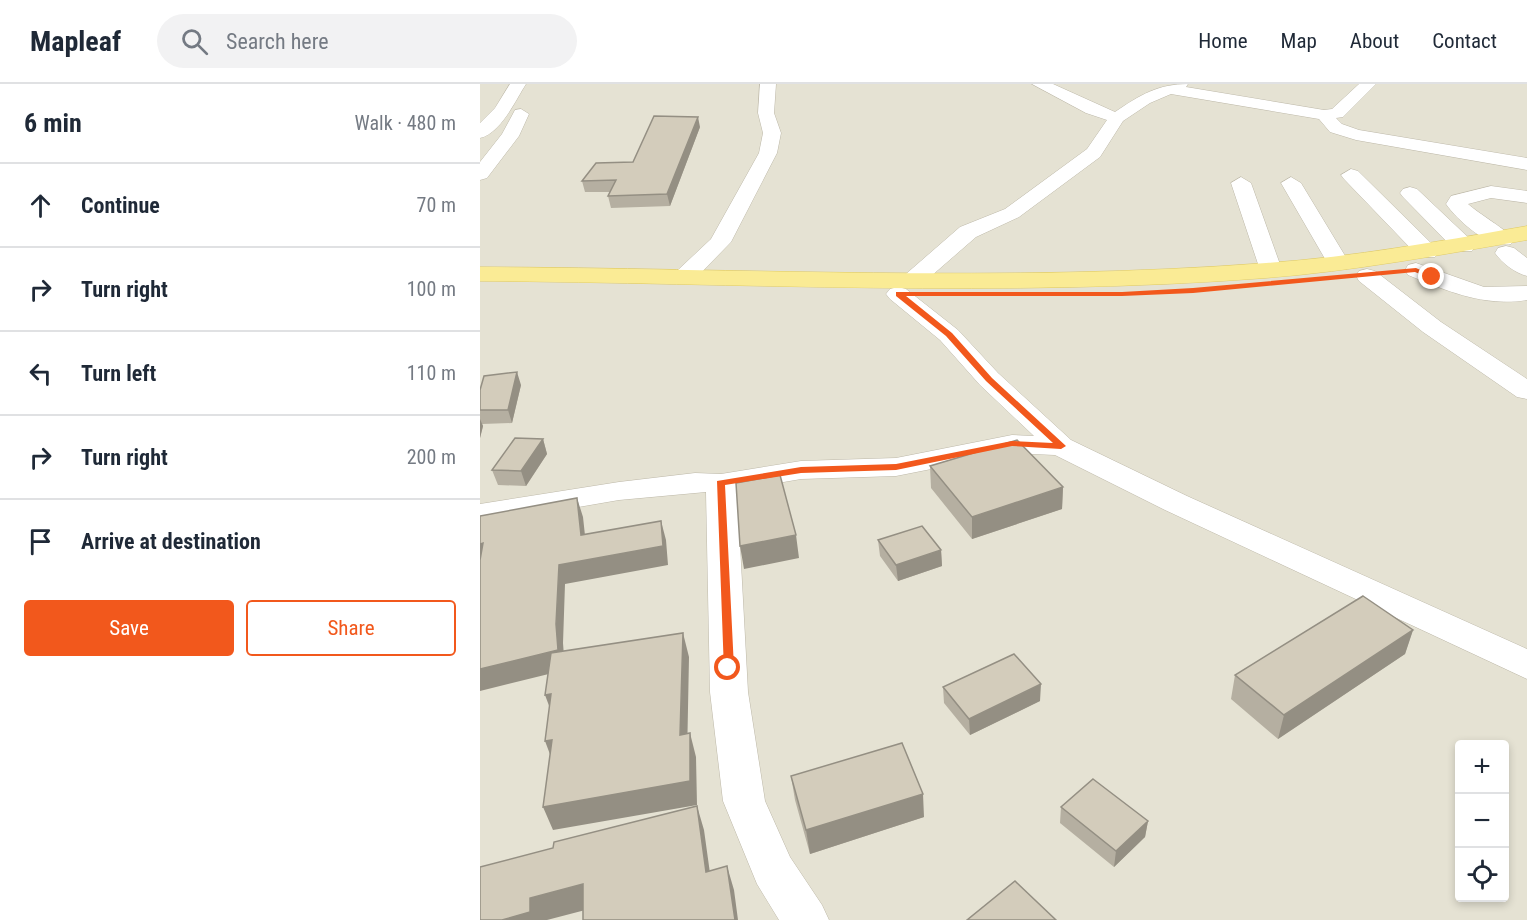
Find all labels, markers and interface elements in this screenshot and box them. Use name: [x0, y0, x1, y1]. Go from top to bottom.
search box: [157, 14, 577, 68]
text: Mapleaf: [30, 25, 121, 58]
icon: search: [178, 25, 211, 58]
text: Search here: [226, 29, 328, 54]
text: Home: [1198, 29, 1248, 53]
text: Map: [1281, 29, 1317, 53]
text: About: [1350, 29, 1399, 53]
text: Contact: [1432, 29, 1497, 53]
text: 6 min: [24, 108, 82, 138]
text: Walk · 480 m: [355, 111, 456, 135]
icon: ahead: [24, 189, 57, 222]
text: Continue: [81, 193, 160, 218]
text: 70 m: [417, 193, 456, 217]
route end: [1418, 263, 1444, 289]
icon: right: [24, 273, 57, 306]
text: Turn right: [81, 277, 168, 302]
text: 100 m: [407, 277, 456, 301]
icon: left: [24, 357, 57, 390]
text: Turn left: [81, 361, 156, 386]
text: 110 m: [407, 361, 456, 385]
icon: right: [24, 441, 57, 474]
text: Turn right: [81, 445, 168, 470]
text: 200 m: [407, 445, 456, 469]
icon: arrive: [24, 525, 57, 558]
text: Arrive at destination: [81, 529, 261, 554]
button: Save: [24, 600, 234, 656]
button: Share: [246, 600, 456, 656]
route start: [714, 654, 740, 680]
map controls: [1455, 740, 1509, 902]
button: +: [1455, 740, 1509, 794]
button: −: [1455, 794, 1509, 848]
button: locate: [1455, 848, 1509, 902]

